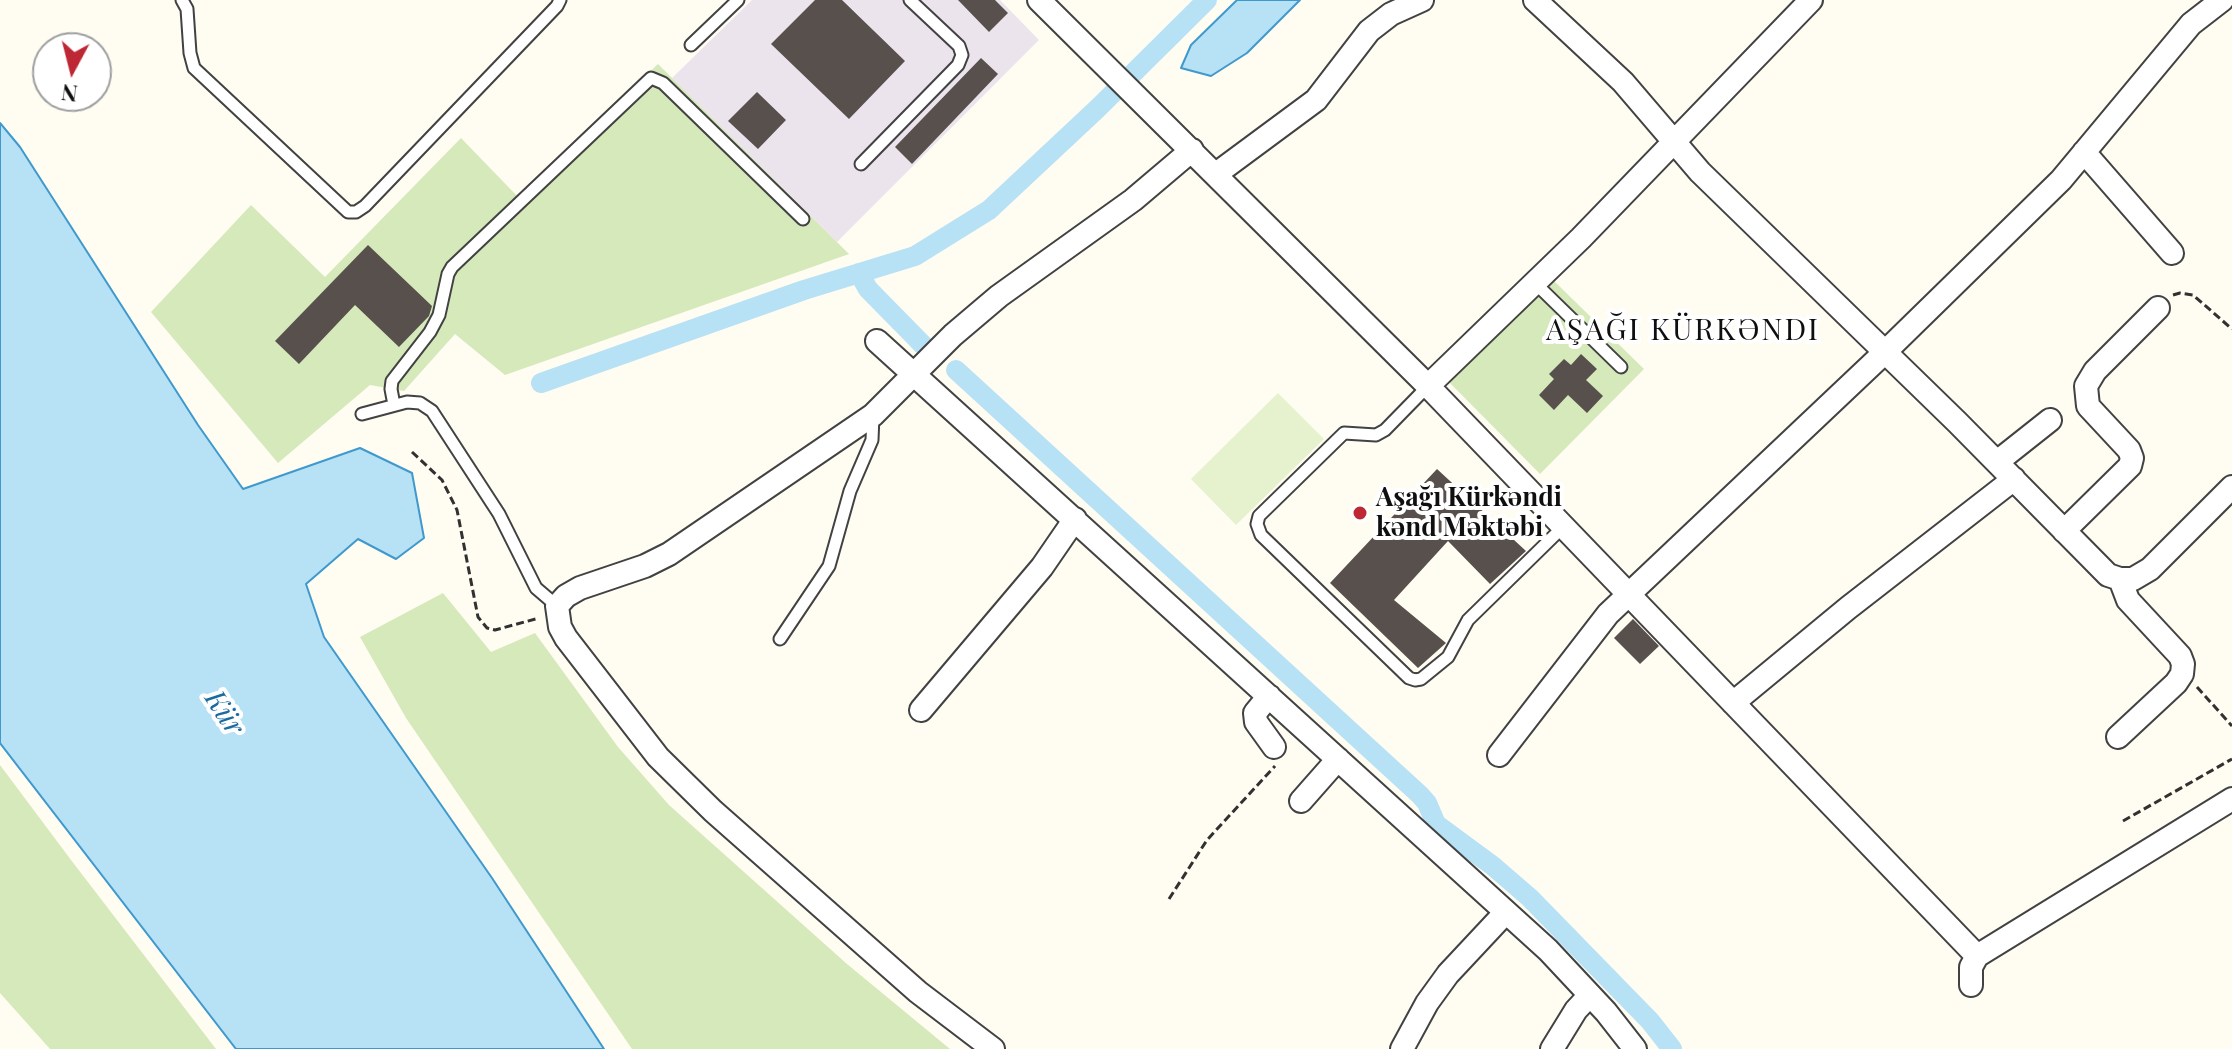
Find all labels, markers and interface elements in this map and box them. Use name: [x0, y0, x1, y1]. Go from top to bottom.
north arrow: [32, 32, 112, 112]
text: N: [60, 78, 79, 110]
district label: AŞAĞI KÜRKƏNDI: [1546, 313, 1820, 349]
place label: Aşağı Kürkəndi kənd Məktəbi: [1376, 482, 1562, 544]
marker: Aşağı Kürkəndi kənd Məktəbi: [1351, 504, 1369, 522]
water label: Kür: [197, 684, 251, 742]

